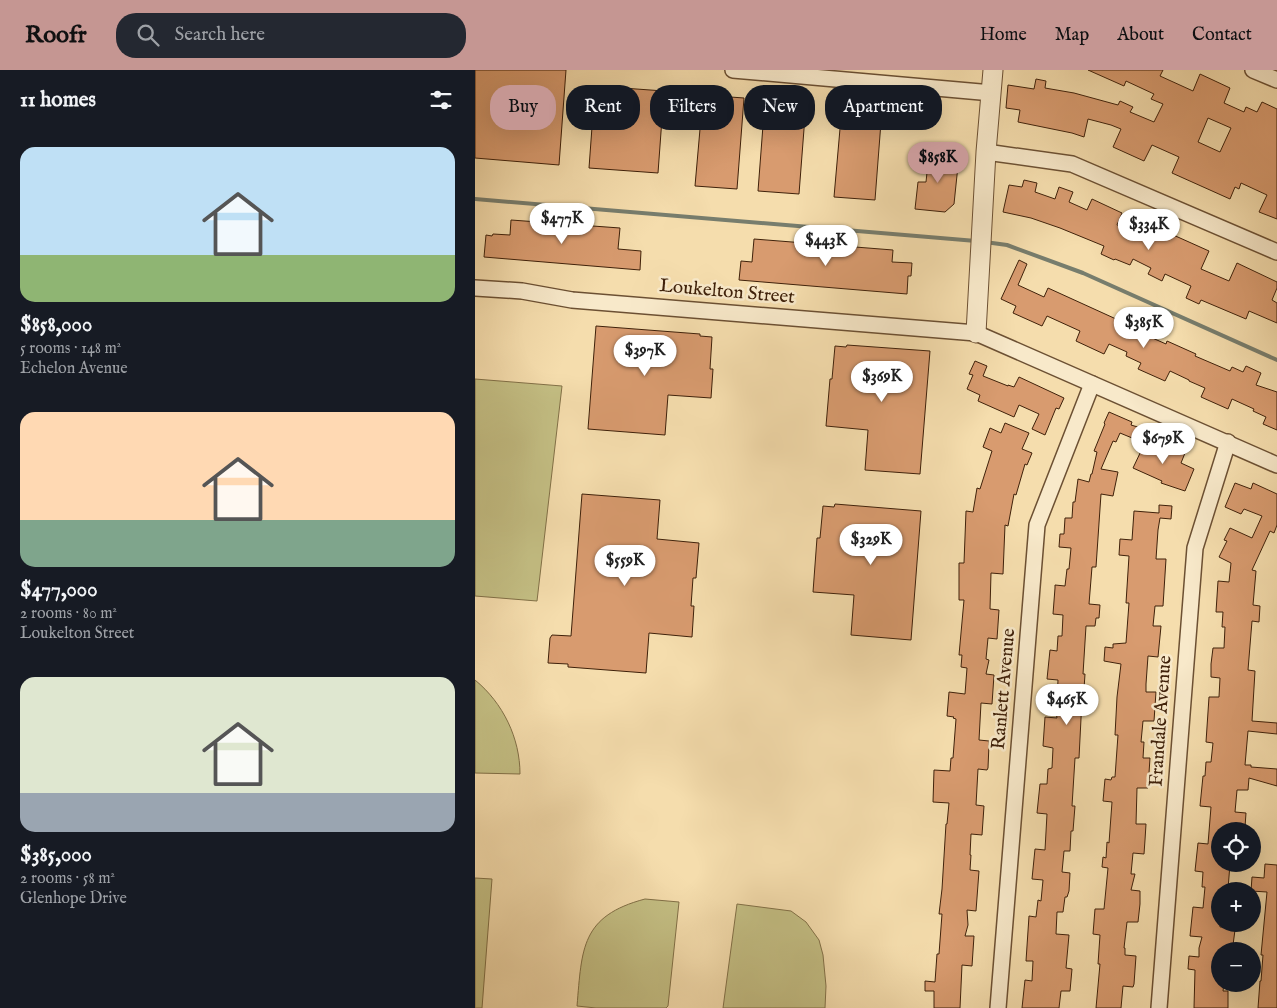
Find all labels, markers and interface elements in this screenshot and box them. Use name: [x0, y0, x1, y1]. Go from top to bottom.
search box: [116, 13, 466, 58]
text: Roofr: [25, 20, 86, 51]
icon: search: [134, 21, 162, 49]
text: Search here: [174, 23, 265, 47]
text: Home: [980, 24, 1027, 47]
text: Map: [1055, 24, 1089, 47]
text: About: [1117, 24, 1164, 47]
text: Contact: [1192, 24, 1252, 47]
chip: Buy: [490, 85, 556, 130]
chip: Rent: [566, 85, 640, 130]
chip: Filters: [650, 85, 734, 130]
chip: New: [744, 85, 815, 130]
chip: Apartment: [825, 85, 942, 130]
icon: filters: [427, 86, 455, 114]
text: 11 homes: [20, 87, 96, 114]
pin: $858K: [903, 142, 973, 184]
text: $858K: [919, 148, 957, 168]
icon: home: [193, 179, 283, 269]
pin: $477K: [527, 202, 597, 245]
pin: $334K: [1114, 208, 1184, 251]
text: $477K: [541, 209, 583, 229]
text: $334K: [1129, 215, 1169, 235]
pin: $443K: [791, 224, 861, 267]
text: $443K: [805, 231, 847, 251]
street label: Loukelton Street: [658, 274, 796, 310]
pin: $385K: [1109, 306, 1179, 349]
text: $858,000: [20, 312, 92, 339]
text: $385K: [1125, 313, 1163, 333]
pin: $397K: [610, 334, 680, 377]
text: 5 rooms · 148 m²: [20, 339, 121, 359]
text: $397K: [625, 341, 665, 361]
text: Echelon Avenue: [20, 359, 128, 379]
pin: $369K: [847, 360, 917, 403]
text: $369K: [862, 367, 902, 387]
pin: $679K: [1128, 422, 1198, 465]
text: $679K: [1142, 429, 1184, 449]
icon: home: [193, 444, 283, 534]
pin: $329K: [836, 524, 906, 566]
text: $329K: [851, 530, 891, 550]
pin: $559K: [590, 544, 660, 587]
text: $559K: [605, 551, 645, 571]
text: $477,000: [20, 577, 97, 604]
text: 2 rooms · 80 m²: [20, 604, 117, 624]
text: Loukelton Street: [20, 624, 134, 644]
street label: Ranlett Avenue: [987, 627, 1021, 751]
street label: Frandale Avenue: [1144, 654, 1178, 787]
pin: $465K: [1032, 684, 1102, 726]
text: $465K: [1047, 690, 1087, 710]
icon: home: [193, 709, 283, 799]
map controls: [1211, 822, 1261, 992]
button: locate: [1211, 822, 1261, 872]
text: $385,000: [20, 842, 92, 869]
text: 2 rooms · 58 m²: [20, 869, 115, 889]
button: +: [1211, 882, 1261, 932]
text: Glenhope Drive: [20, 889, 127, 909]
button: −: [1211, 942, 1261, 992]

